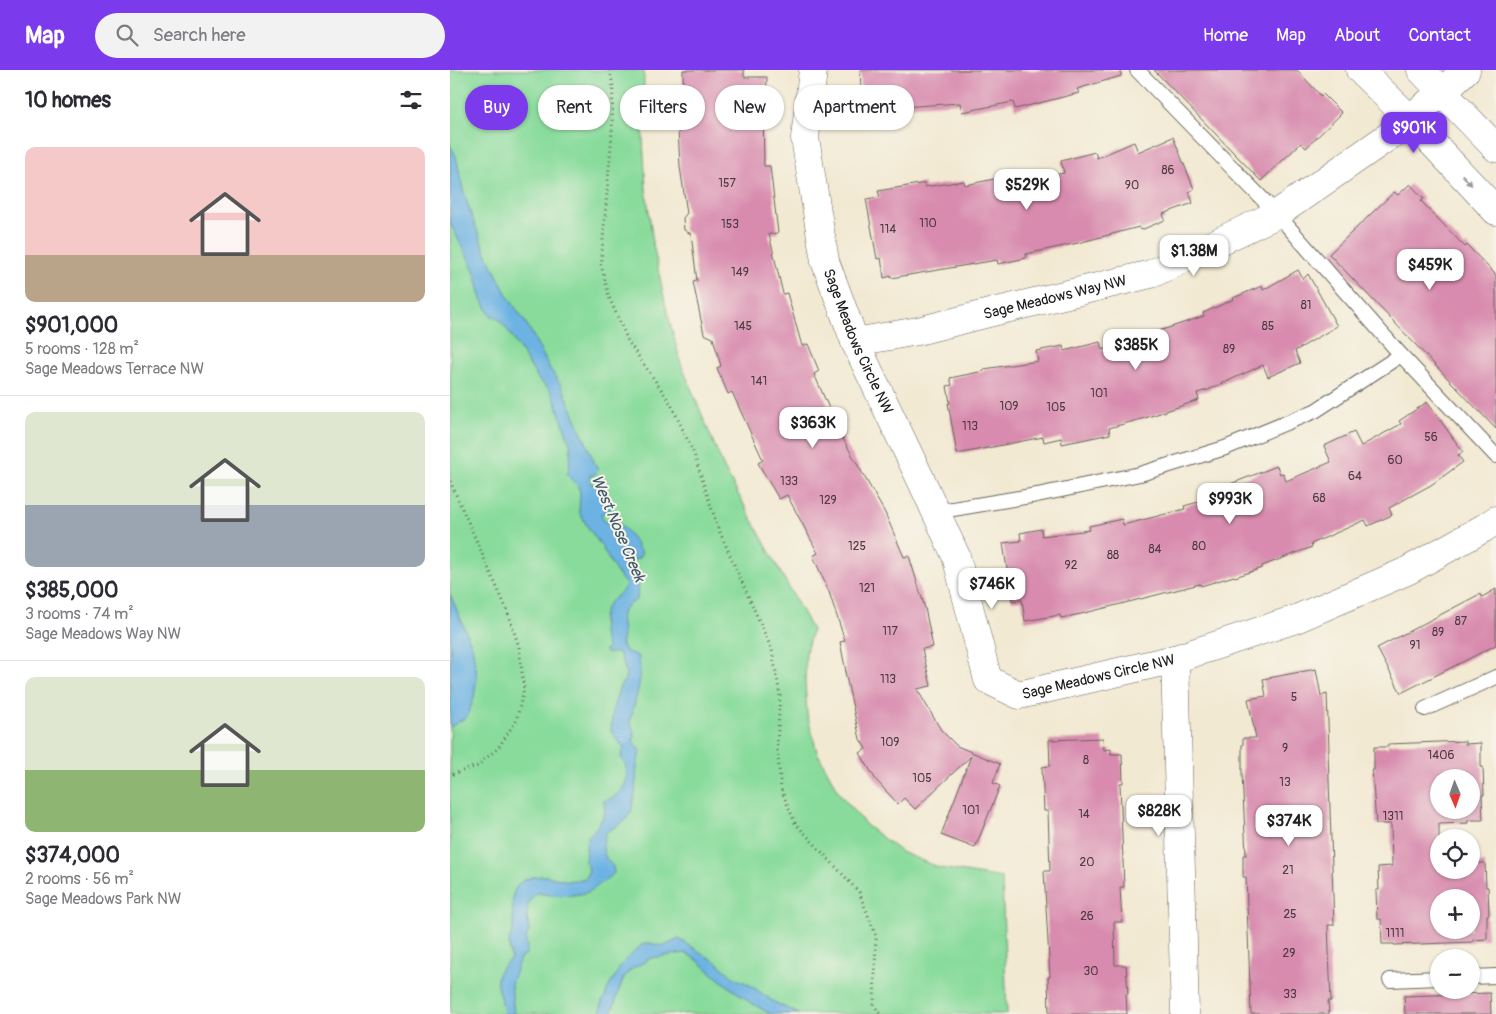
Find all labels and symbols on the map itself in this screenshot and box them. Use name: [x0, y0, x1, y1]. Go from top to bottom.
pin: $901K: [1379, 112, 1449, 154]
house number: 86: [1161, 163, 1175, 178]
pin: $529K: [992, 168, 1062, 211]
one-way arrow: [1461, 174, 1473, 186]
house number: 157: [718, 176, 736, 191]
house number: 90: [1125, 178, 1139, 193]
house number: 110: [919, 216, 937, 231]
house number: 153: [721, 217, 739, 232]
house number: 114: [880, 222, 896, 237]
pin: $1.38M: [1153, 234, 1235, 277]
pin: $459K: [1395, 248, 1465, 291]
house number: 149: [731, 265, 749, 280]
street label: Sage Meadows Circle NW: [819, 266, 897, 417]
street label: Sage Meadows Way NW: [981, 271, 1129, 324]
house number: 81: [1301, 298, 1311, 313]
house number: 145: [734, 319, 752, 334]
house number: 85: [1262, 319, 1274, 334]
pin: $385K: [1101, 328, 1171, 371]
house number: 89: [1223, 342, 1235, 357]
house number: 141: [751, 374, 767, 389]
house number: 101: [1090, 386, 1108, 401]
house number: 109: [999, 399, 1019, 414]
house number: 105: [1046, 400, 1066, 415]
pin: $363K: [778, 406, 848, 449]
house number: 113: [962, 419, 978, 434]
house number: 56: [1424, 430, 1438, 445]
house number: 60: [1387, 453, 1403, 468]
house number: 64: [1348, 469, 1362, 484]
water label: West Nose Creek: [587, 472, 650, 586]
house number: 133: [780, 474, 798, 489]
pin: $993K: [1195, 482, 1265, 525]
house number: 68: [1312, 491, 1326, 506]
house number: 129: [819, 493, 837, 508]
house number: 125: [848, 539, 866, 554]
house number: 80: [1192, 539, 1206, 554]
house number: 84: [1148, 542, 1162, 557]
house number: 88: [1107, 548, 1119, 563]
house number: 92: [1065, 558, 1078, 573]
pin: $746K: [957, 568, 1027, 610]
house number: 121: [859, 581, 875, 596]
house number: 87: [1455, 614, 1468, 629]
house number: 117: [882, 624, 899, 639]
house number: 89: [1432, 625, 1444, 640]
house number: 91: [1410, 638, 1420, 653]
street label: Sage Meadows Circle NW: [1020, 650, 1177, 704]
house number: 113: [880, 672, 896, 687]
house number: 5: [1291, 690, 1297, 705]
house number: 109: [880, 735, 900, 750]
house number: 9: [1282, 741, 1288, 756]
house number: 1406: [1428, 748, 1454, 763]
house number: 8: [1083, 753, 1089, 768]
north arrow: [1430, 769, 1480, 819]
house number: 105: [912, 771, 932, 786]
house number: 13: [1279, 775, 1291, 790]
pin: $828K: [1124, 794, 1194, 837]
house number: 101: [962, 803, 980, 818]
pin: $374K: [1254, 804, 1324, 847]
house number: 14: [1078, 807, 1090, 822]
house number: 1311: [1383, 809, 1403, 824]
house number: 20: [1080, 855, 1094, 870]
house number: 21: [1282, 863, 1294, 878]
house number: 25: [1283, 907, 1297, 922]
house number: 26: [1080, 909, 1094, 924]
house number: 1111: [1386, 926, 1404, 941]
house number: 29: [1283, 946, 1295, 961]
house number: 30: [1084, 964, 1098, 979]
house number: 33: [1283, 987, 1297, 1002]

